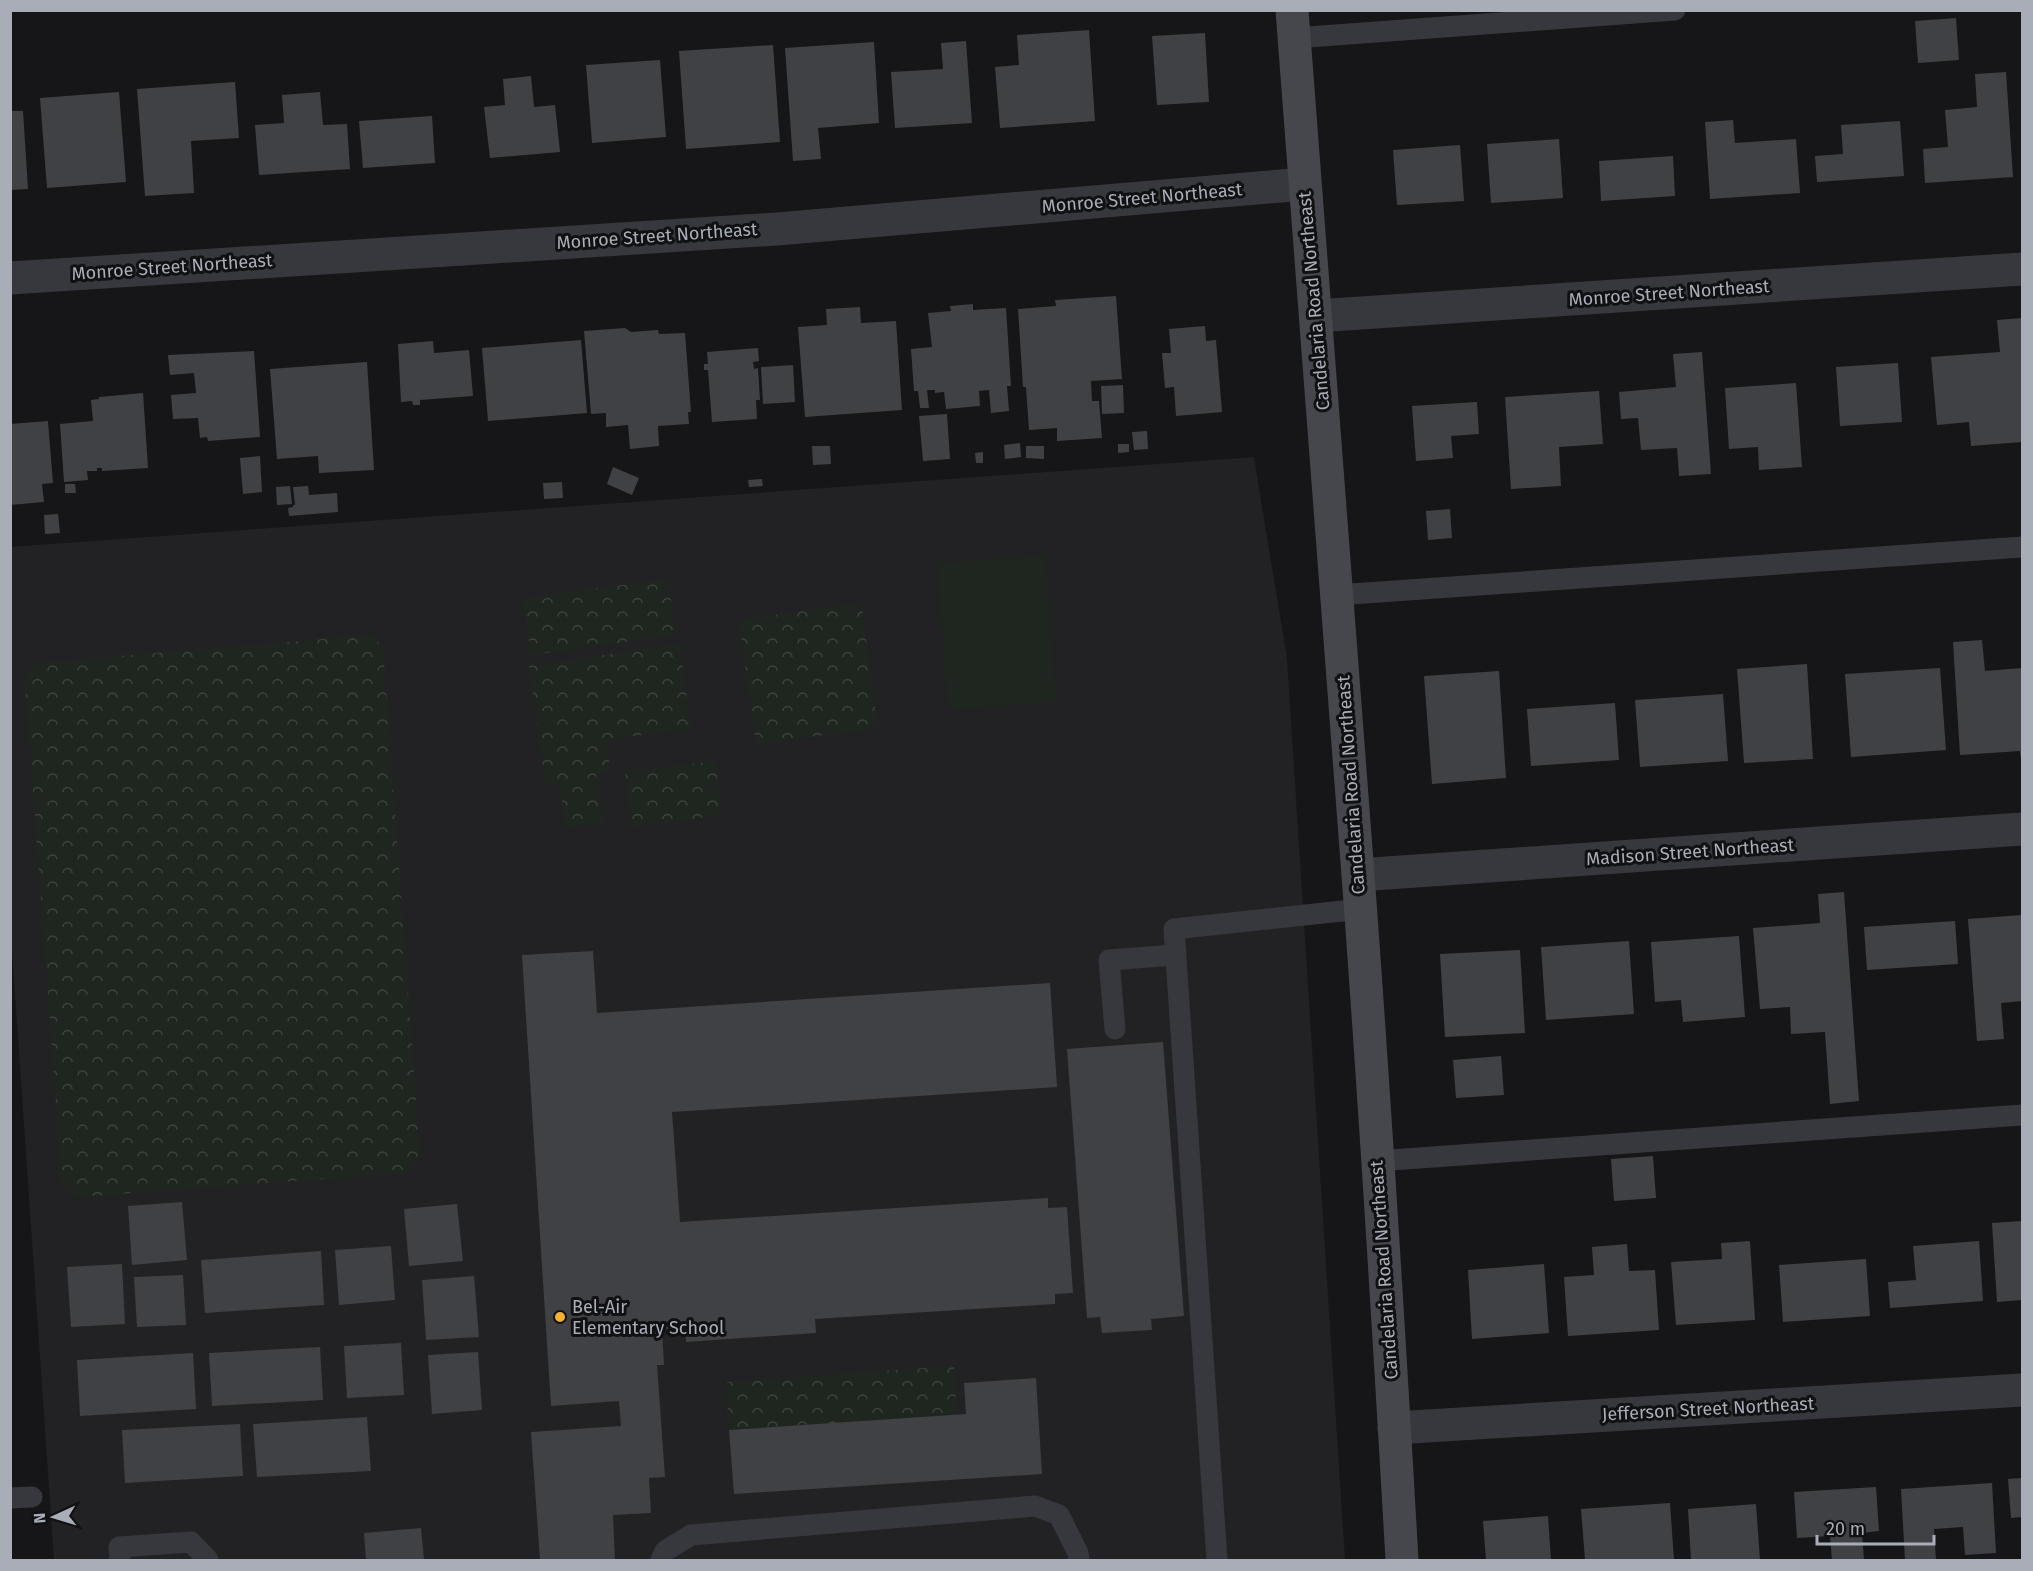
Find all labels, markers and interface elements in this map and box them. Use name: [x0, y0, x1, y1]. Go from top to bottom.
street label: Monroe Street Northeast: [1041, 178, 1244, 218]
street label: Candelaria Road Northeast: [1293, 190, 1335, 411]
street label: Monroe Street Northeast: [556, 218, 759, 254]
street label: Monroe Street Northeast: [71, 249, 274, 285]
street label: Monroe Street Northeast: [1568, 275, 1771, 311]
street label: Candelaria Road Northeast: [1332, 674, 1370, 895]
street label: Madison Street Northeast: [1585, 834, 1795, 870]
street label: Candelaria Road Northeast: [1365, 1159, 1403, 1380]
place label: Bel-Air Elementary School: [572, 1296, 724, 1339]
marker: Bel-Air Elementary School: [553, 1310, 567, 1324]
street label: Jefferson Street Northeast: [1601, 1392, 1815, 1426]
north arrow: [24, 1487, 84, 1547]
scale bar: [1817, 1508, 1934, 1546]
text: N: [30, 1512, 49, 1524]
text: 20 m: [1826, 1518, 1865, 1540]

